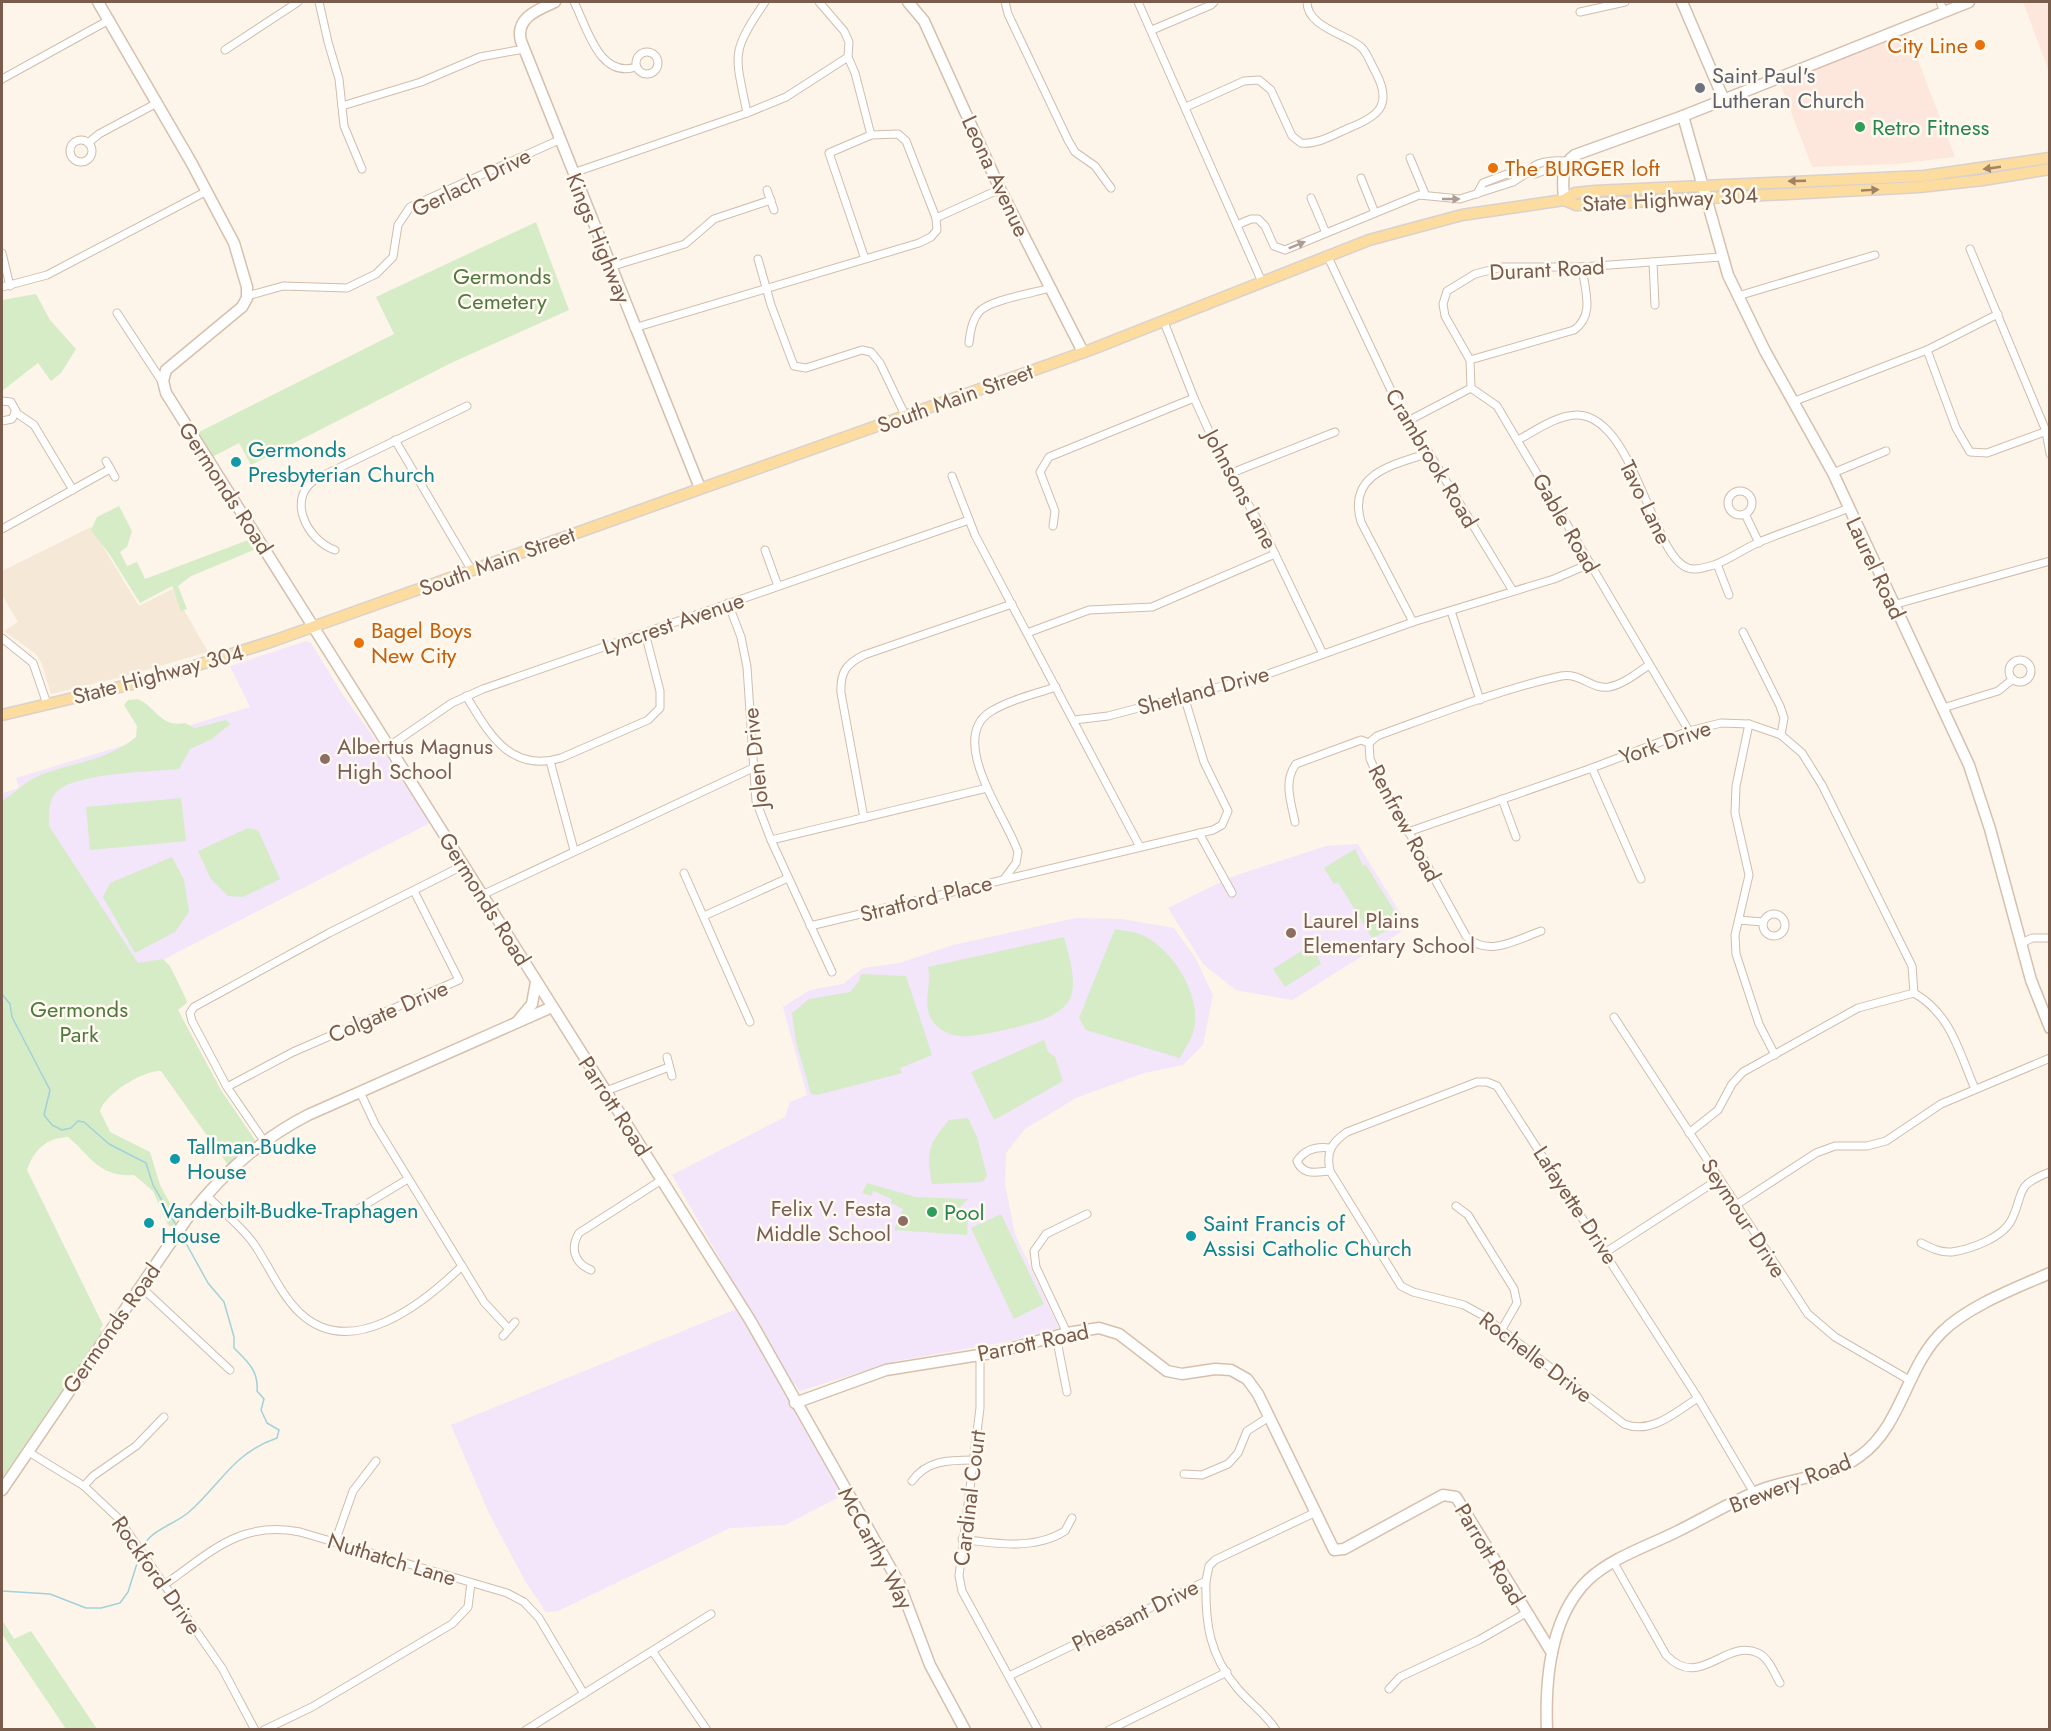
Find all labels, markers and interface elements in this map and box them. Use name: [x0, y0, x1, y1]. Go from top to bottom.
place label: City Line: [1887, 29, 1968, 61]
marker: City Line: [1973, 38, 1987, 52]
place label: Saint Paul's Lutheran Church: [1712, 59, 1865, 116]
marker: Saint Paul's Lutheran Church: [1693, 81, 1707, 95]
street label: Leona Avenue: [954, 110, 1038, 242]
place label: Retro Fitness: [1872, 111, 1990, 143]
marker: Retro Fitness: [1853, 120, 1867, 134]
street label: Gerlach Drive: [406, 139, 536, 225]
place label: The BURGER loft: [1505, 152, 1661, 184]
marker: The BURGER loft: [1486, 161, 1500, 175]
one-way arrow: [1982, 164, 2001, 173]
street label: Kings Highway: [558, 168, 640, 308]
one-way arrow: [1788, 177, 1807, 186]
street label: State Highway 304: [1581, 178, 1759, 220]
one-way arrow: [1860, 185, 1879, 194]
one-way arrow: [1442, 194, 1461, 204]
one-way arrow: [1288, 240, 1306, 250]
street label: Durant Road: [1488, 250, 1606, 288]
park label: Germonds Cemetery: [453, 260, 551, 317]
street label: South Main Street: [873, 355, 1038, 441]
street label: Crambrook Road: [1378, 382, 1486, 534]
street label: Germonds Road: [171, 416, 281, 560]
street label: Johnsons Lane: [1195, 421, 1286, 555]
place label: Germonds Presbyterian Church: [248, 433, 435, 490]
marker: Germonds Presbyterian Church: [229, 455, 243, 469]
street label: Tavo Lane: [1612, 455, 1680, 549]
street label: Gable Road: [1524, 467, 1608, 579]
street label: Laurel Road: [1838, 512, 1914, 624]
street label: South Main Street: [415, 518, 580, 604]
street label: Lyncrest Avenue: [598, 584, 748, 662]
place label: Bagel Boys New City: [371, 614, 472, 671]
street label: State Highway 304: [69, 636, 247, 712]
marker: Bagel Boys New City: [352, 636, 366, 650]
street label: Shetland Drive: [1133, 657, 1273, 723]
street label: Jolen Drive: [734, 706, 776, 813]
street label: York Drive: [1615, 711, 1715, 773]
place label: Albertus Magnus High School: [337, 730, 493, 787]
marker: Albertus Magnus High School: [318, 752, 332, 766]
street label: Renfrew Road: [1361, 759, 1449, 887]
street label: Germonds Road: [431, 826, 539, 972]
street label: Stratford Place: [856, 866, 996, 930]
place label: Laurel Plains Elementary School: [1303, 904, 1475, 961]
marker: Laurel Plains Elementary School: [1284, 926, 1298, 940]
street label: Colgate Drive: [323, 971, 453, 1051]
park label: Germonds Park: [30, 993, 128, 1050]
street label: Parrott Road: [571, 1050, 659, 1162]
place label: Tallman-Budke House: [187, 1130, 317, 1187]
street label: Lafayette Drive: [1526, 1140, 1626, 1270]
marker: Tallman-Budke House: [168, 1152, 182, 1166]
street label: Seymour Drive: [1693, 1152, 1795, 1284]
place label: Felix V. Festa Middle School: [756, 1192, 891, 1249]
place label: Vanderbilt-Budke-Traphagen House: [161, 1194, 418, 1251]
place label: Pool: [944, 1196, 984, 1228]
marker: Pool: [925, 1205, 939, 1219]
place label: Saint Francis of Assisi Catholic Church: [1203, 1207, 1412, 1264]
marker: Felix V. Festa Middle School: [896, 1214, 910, 1228]
marker: Vanderbilt-Budke-Traphagen House: [142, 1216, 156, 1230]
marker: Saint Francis of Assisi Catholic Church: [1184, 1229, 1198, 1243]
street label: Germonds Road: [54, 1257, 168, 1399]
street label: Rochelle Drive: [1473, 1304, 1599, 1410]
street label: Parrott Road: [974, 1315, 1092, 1369]
street label: Cardinal Court: [945, 1427, 993, 1568]
street label: Brewery Road: [1724, 1445, 1856, 1521]
street label: McCarthy Way: [830, 1481, 922, 1615]
street label: Parrott Road: [1447, 1497, 1533, 1611]
street label: Rockford Drive: [104, 1509, 210, 1641]
street label: Nuthatch Lane: [324, 1524, 460, 1594]
street label: Pheasant Drive: [1066, 1571, 1204, 1659]

